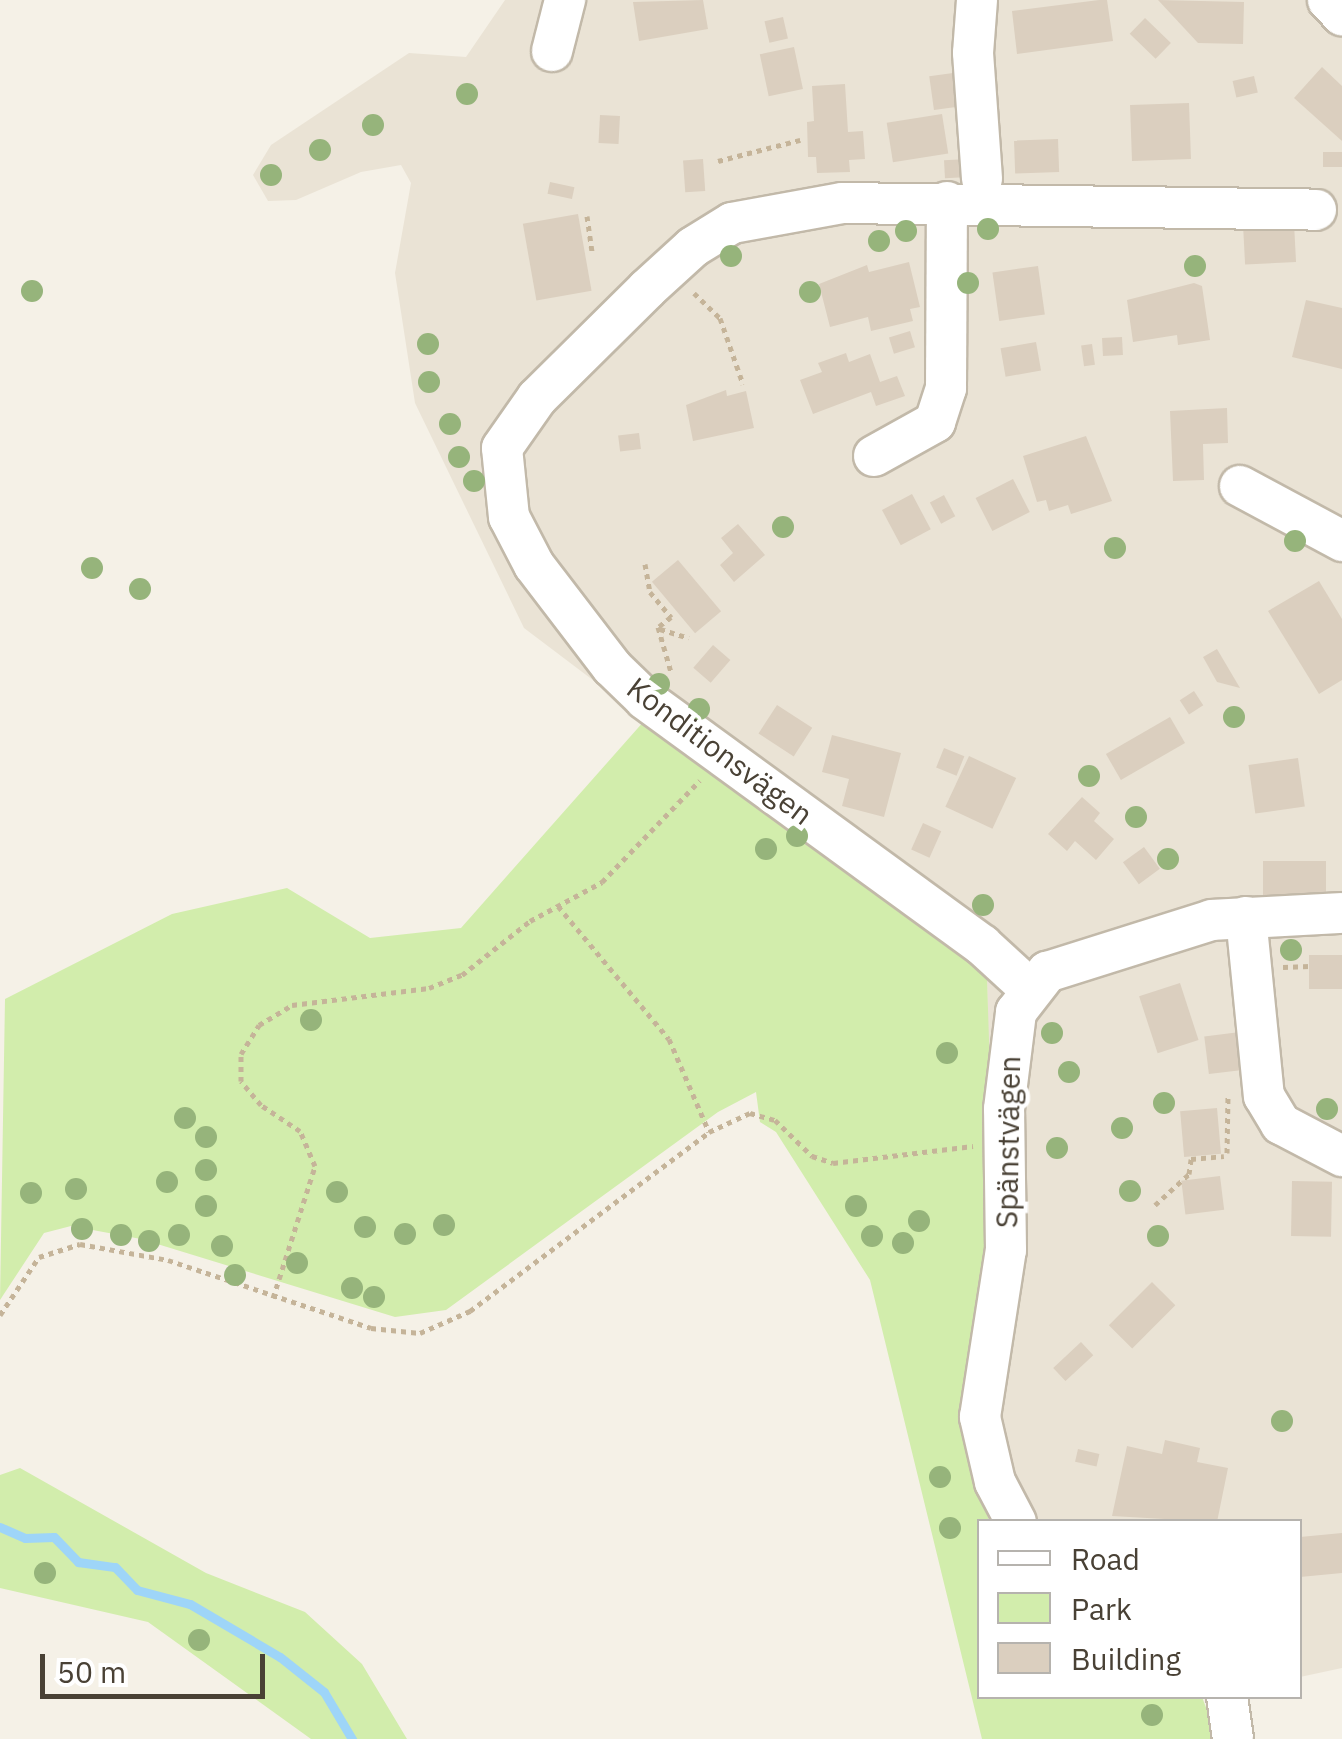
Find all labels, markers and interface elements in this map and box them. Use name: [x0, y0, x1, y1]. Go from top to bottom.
street label: Konditionsvägen: [620, 670, 820, 832]
street label: Spänstvägen: [988, 1055, 1028, 1229]
legend: [977, 1519, 1302, 1699]
text: Road: [1071, 1539, 1140, 1578]
text: Park: [1071, 1589, 1132, 1628]
scale bar: [45, 1634, 270, 1696]
text: Building: [1071, 1639, 1181, 1678]
text: 50 m: [57, 1652, 126, 1691]

